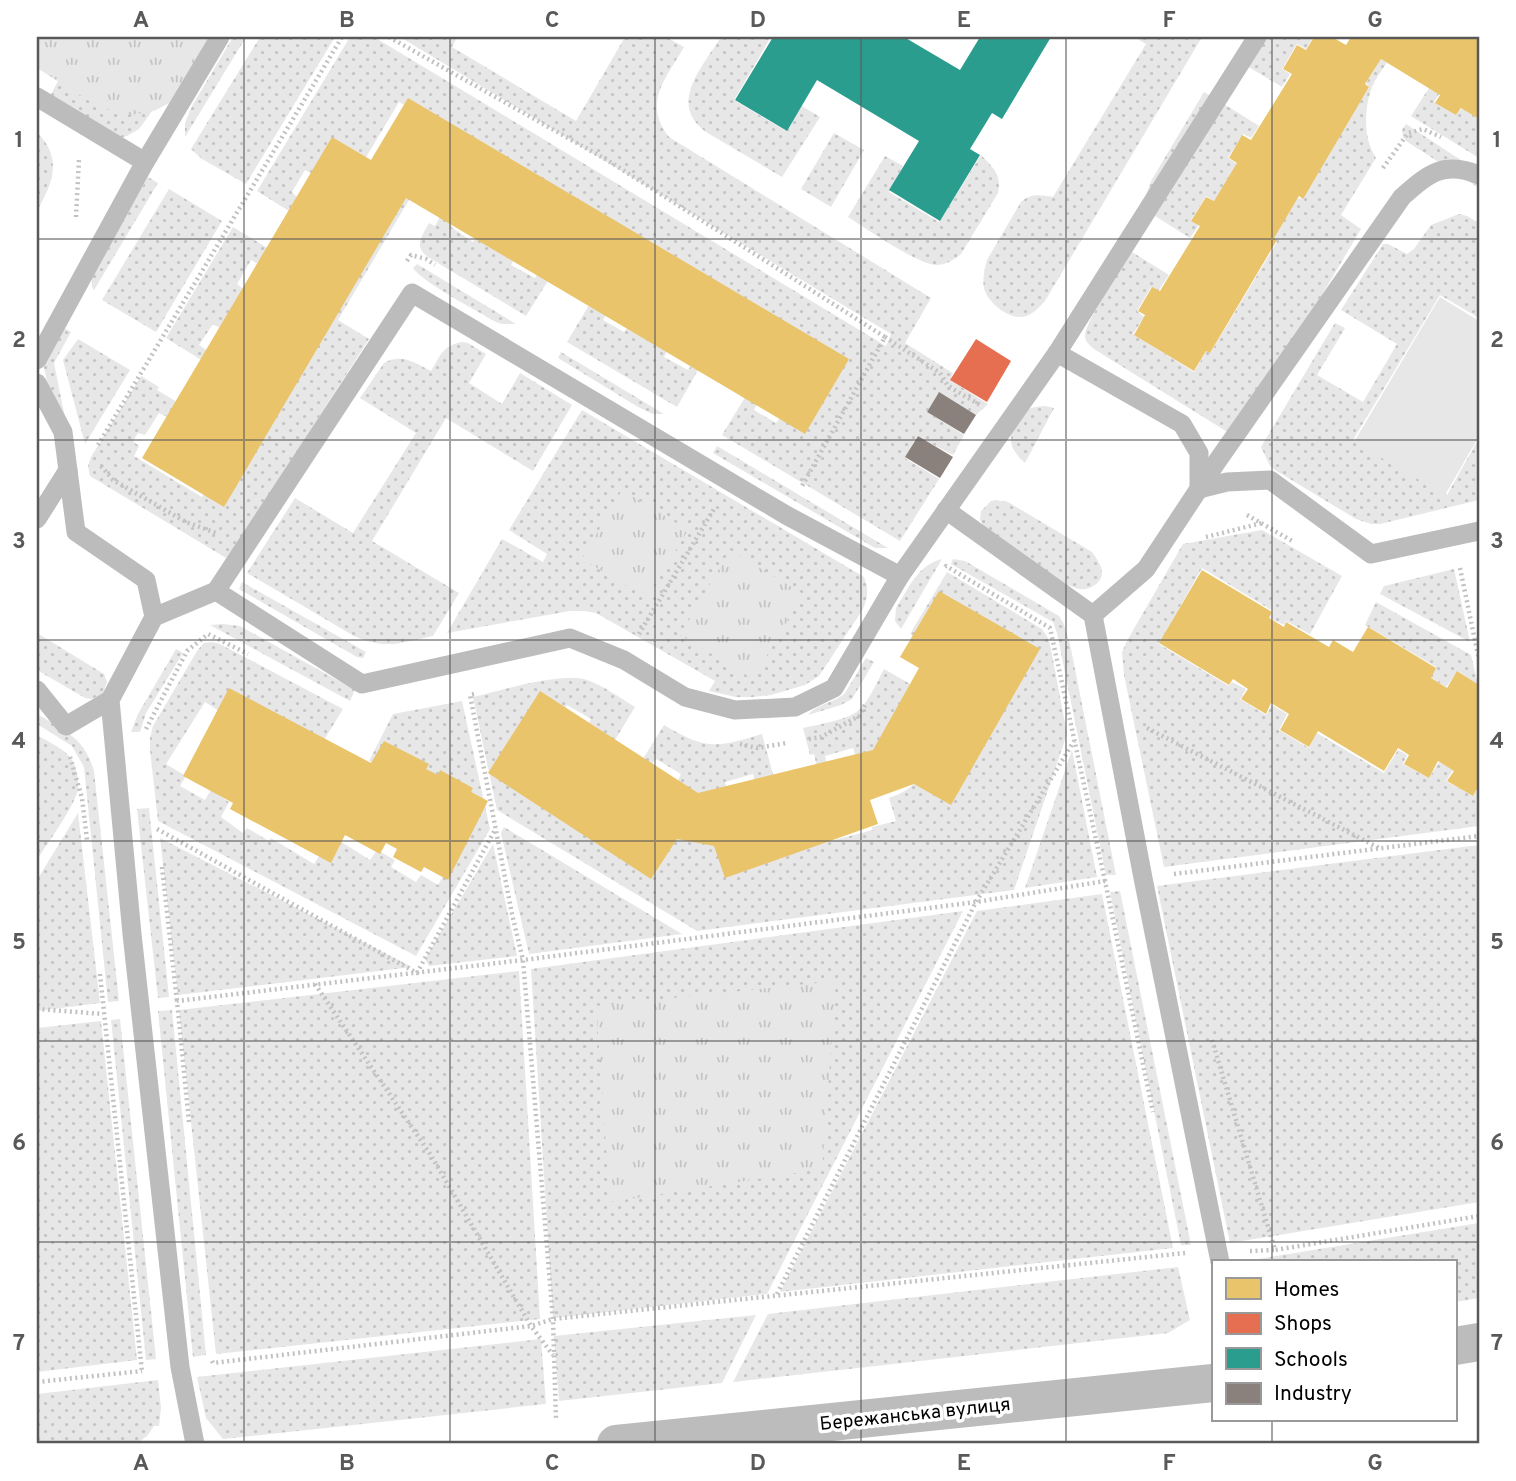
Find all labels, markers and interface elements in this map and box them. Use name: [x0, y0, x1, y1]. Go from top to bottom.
text: A: [133, 7, 149, 36]
text: B: [339, 7, 355, 36]
text: C: [545, 7, 559, 36]
text: D: [750, 7, 766, 36]
text: E: [957, 7, 971, 36]
text: F: [1162, 7, 1176, 36]
text: G: [1367, 7, 1383, 36]
text: 1: [14, 127, 24, 156]
text: 1: [1492, 127, 1502, 156]
text: 2: [12, 327, 26, 356]
text: 2: [1490, 327, 1504, 356]
text: 3: [12, 528, 26, 557]
text: 3: [1490, 528, 1504, 557]
text: 4: [12, 728, 26, 757]
text: 4: [1490, 728, 1504, 757]
text: 5: [12, 929, 26, 958]
text: 5: [1490, 929, 1504, 958]
text: 6: [12, 1130, 26, 1159]
text: 6: [1490, 1130, 1504, 1159]
legend: [1212, 1260, 1456, 1422]
text: Homes: [1274, 1277, 1339, 1304]
text: Shops: [1274, 1311, 1332, 1338]
text: 7: [13, 1330, 25, 1359]
text: 7: [1491, 1330, 1503, 1359]
text: Schools: [1274, 1347, 1348, 1374]
text: Industry: [1274, 1381, 1352, 1408]
street label: Бережанська вулиця: [819, 1393, 1012, 1437]
text: A: [133, 1450, 149, 1479]
text: B: [339, 1450, 355, 1479]
text: C: [545, 1450, 559, 1479]
text: D: [750, 1450, 766, 1479]
text: E: [957, 1450, 971, 1479]
text: F: [1162, 1450, 1176, 1479]
text: G: [1367, 1450, 1383, 1479]

